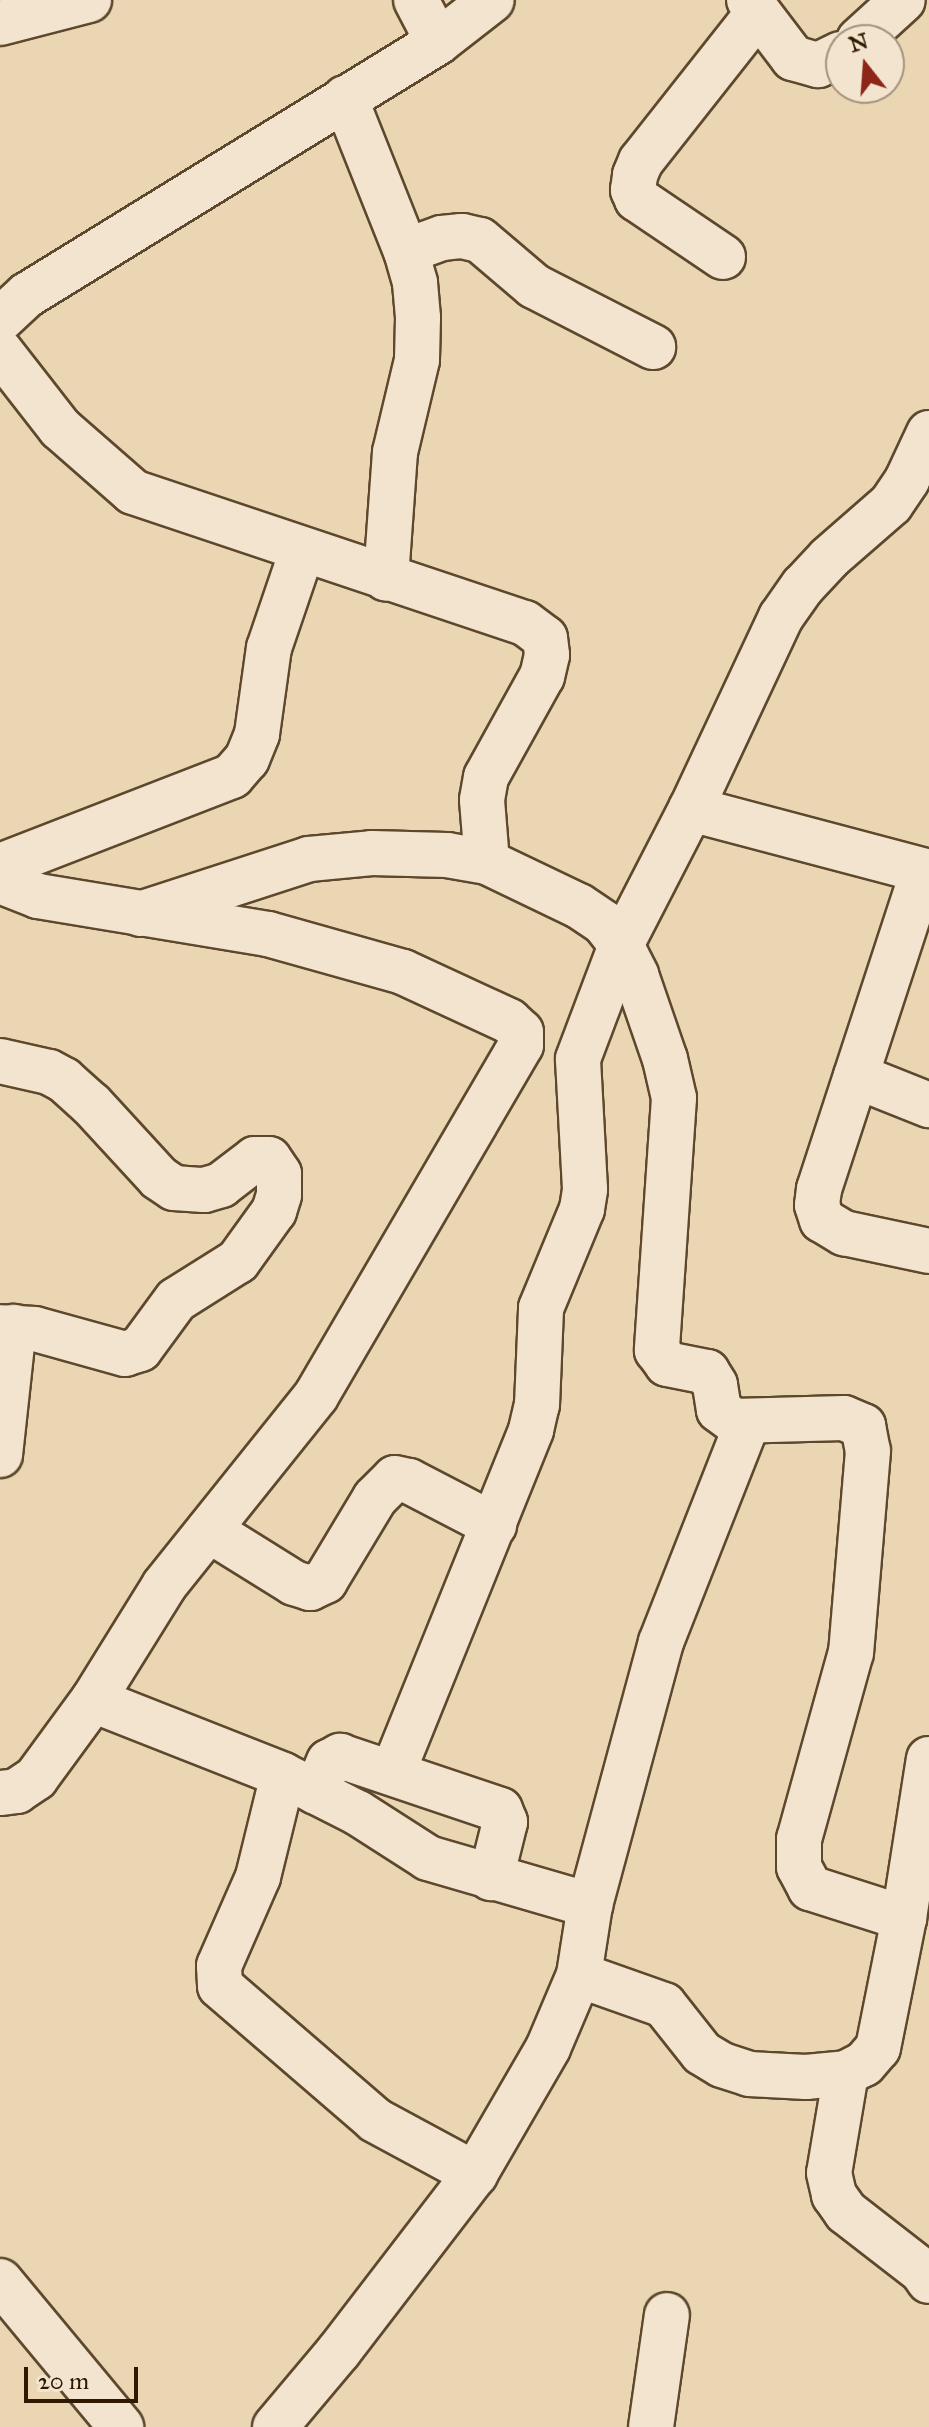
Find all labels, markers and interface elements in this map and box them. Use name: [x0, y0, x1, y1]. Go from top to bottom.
north arrow: [825, 24, 905, 104]
text: N: [846, 27, 871, 58]
scale bar: [28, 2351, 142, 2401]
text: 20 m: [38, 2366, 89, 2396]

